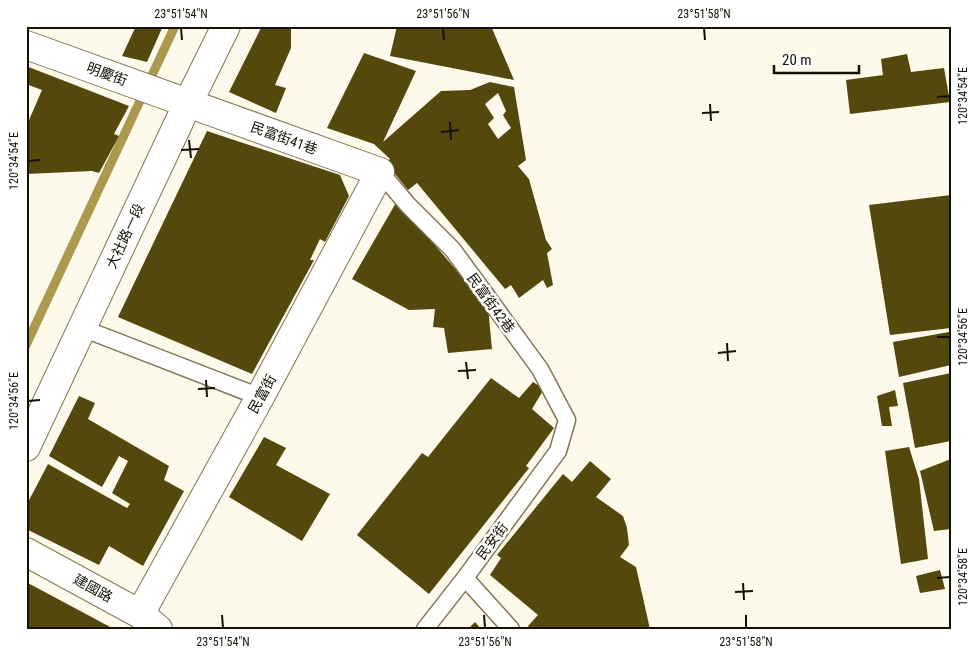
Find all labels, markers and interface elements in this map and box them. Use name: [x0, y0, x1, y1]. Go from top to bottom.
text: 23°51'54"N: [154, 7, 208, 21]
text: 23°51'56"N: [416, 7, 470, 21]
text: 23°51'58"N: [677, 7, 731, 21]
scale bar: [774, 42, 860, 74]
text: 20 m: [782, 51, 812, 69]
street label: 明慶街: [85, 59, 129, 89]
text: 120°34'54"E: [956, 67, 970, 125]
street label: 民富街41巷: [248, 119, 320, 157]
text: 120°34'54"E: [7, 132, 21, 190]
street label: 大社路一段: [103, 201, 147, 271]
street label: 民富街42巷: [464, 270, 518, 336]
text: 120°34'56"E: [956, 308, 970, 366]
text: 120°34'56"E: [7, 372, 21, 430]
street label: 民富街: [245, 372, 279, 416]
street label: 民安街: [473, 519, 511, 563]
text: 120°34'58"E: [956, 548, 970, 606]
street label: 建國路: [71, 571, 115, 605]
text: 23°51'54"N: [196, 635, 250, 649]
text: 23°51'56"N: [458, 635, 512, 649]
text: 23°51'58"N: [719, 635, 773, 649]

